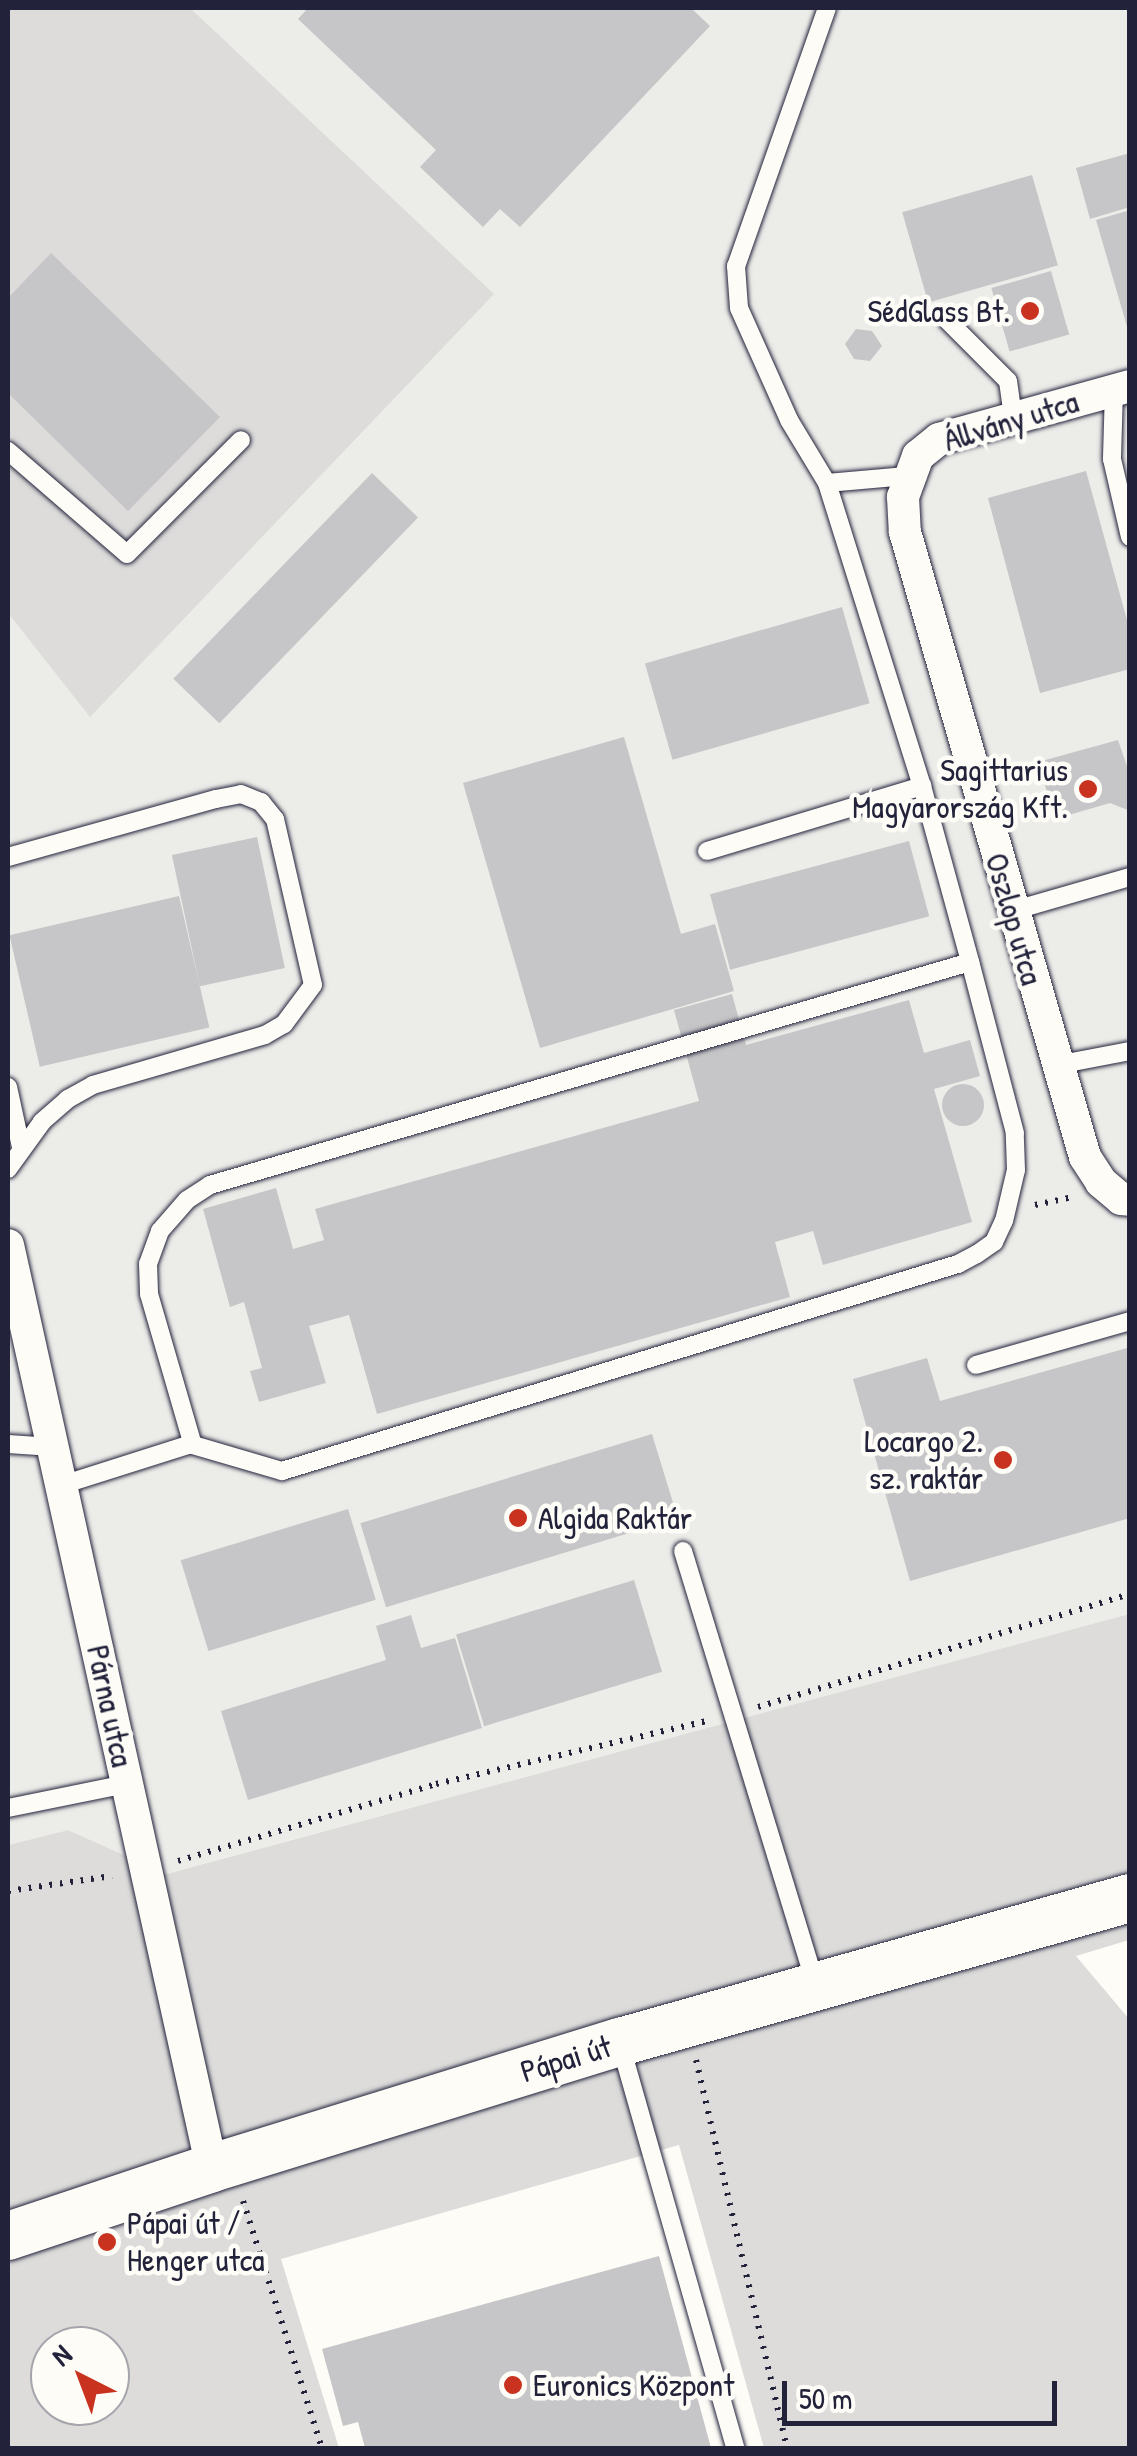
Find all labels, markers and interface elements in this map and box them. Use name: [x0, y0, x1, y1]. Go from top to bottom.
place label: SédGlass Bt.: [868, 292, 1010, 330]
marker: SédGlass Bt.: [1019, 300, 1041, 322]
street label: Állvány utca: [939, 382, 1083, 460]
place label: Sagittarius Magyarország Kft.: [852, 752, 1068, 827]
marker: Sagittarius Magyarország Kft.: [1077, 778, 1099, 800]
street label: Oszlop utca: [977, 849, 1051, 989]
place label: Locargo 2. sz. raktár: [865, 1423, 983, 1498]
marker: Locargo 2. sz. raktár: [992, 1449, 1014, 1471]
place label: Algida Raktár: [538, 1499, 692, 1537]
marker: Algida Raktár: [507, 1507, 529, 1529]
street label: Párna utca: [78, 1642, 142, 1770]
street label: Pápai út: [516, 2027, 616, 2091]
place label: Pápai út / Henger utca: [127, 2205, 265, 2280]
marker: Pápai út / Henger utca: [96, 2231, 118, 2253]
north arrow: [30, 2326, 130, 2426]
text: N: [43, 2336, 80, 2374]
scale bar: [787, 2361, 1062, 2423]
place label: Euronics Központ: [533, 2366, 734, 2404]
marker: Euronics Központ: [502, 2374, 524, 2396]
text: 50 m: [799, 2378, 852, 2418]

